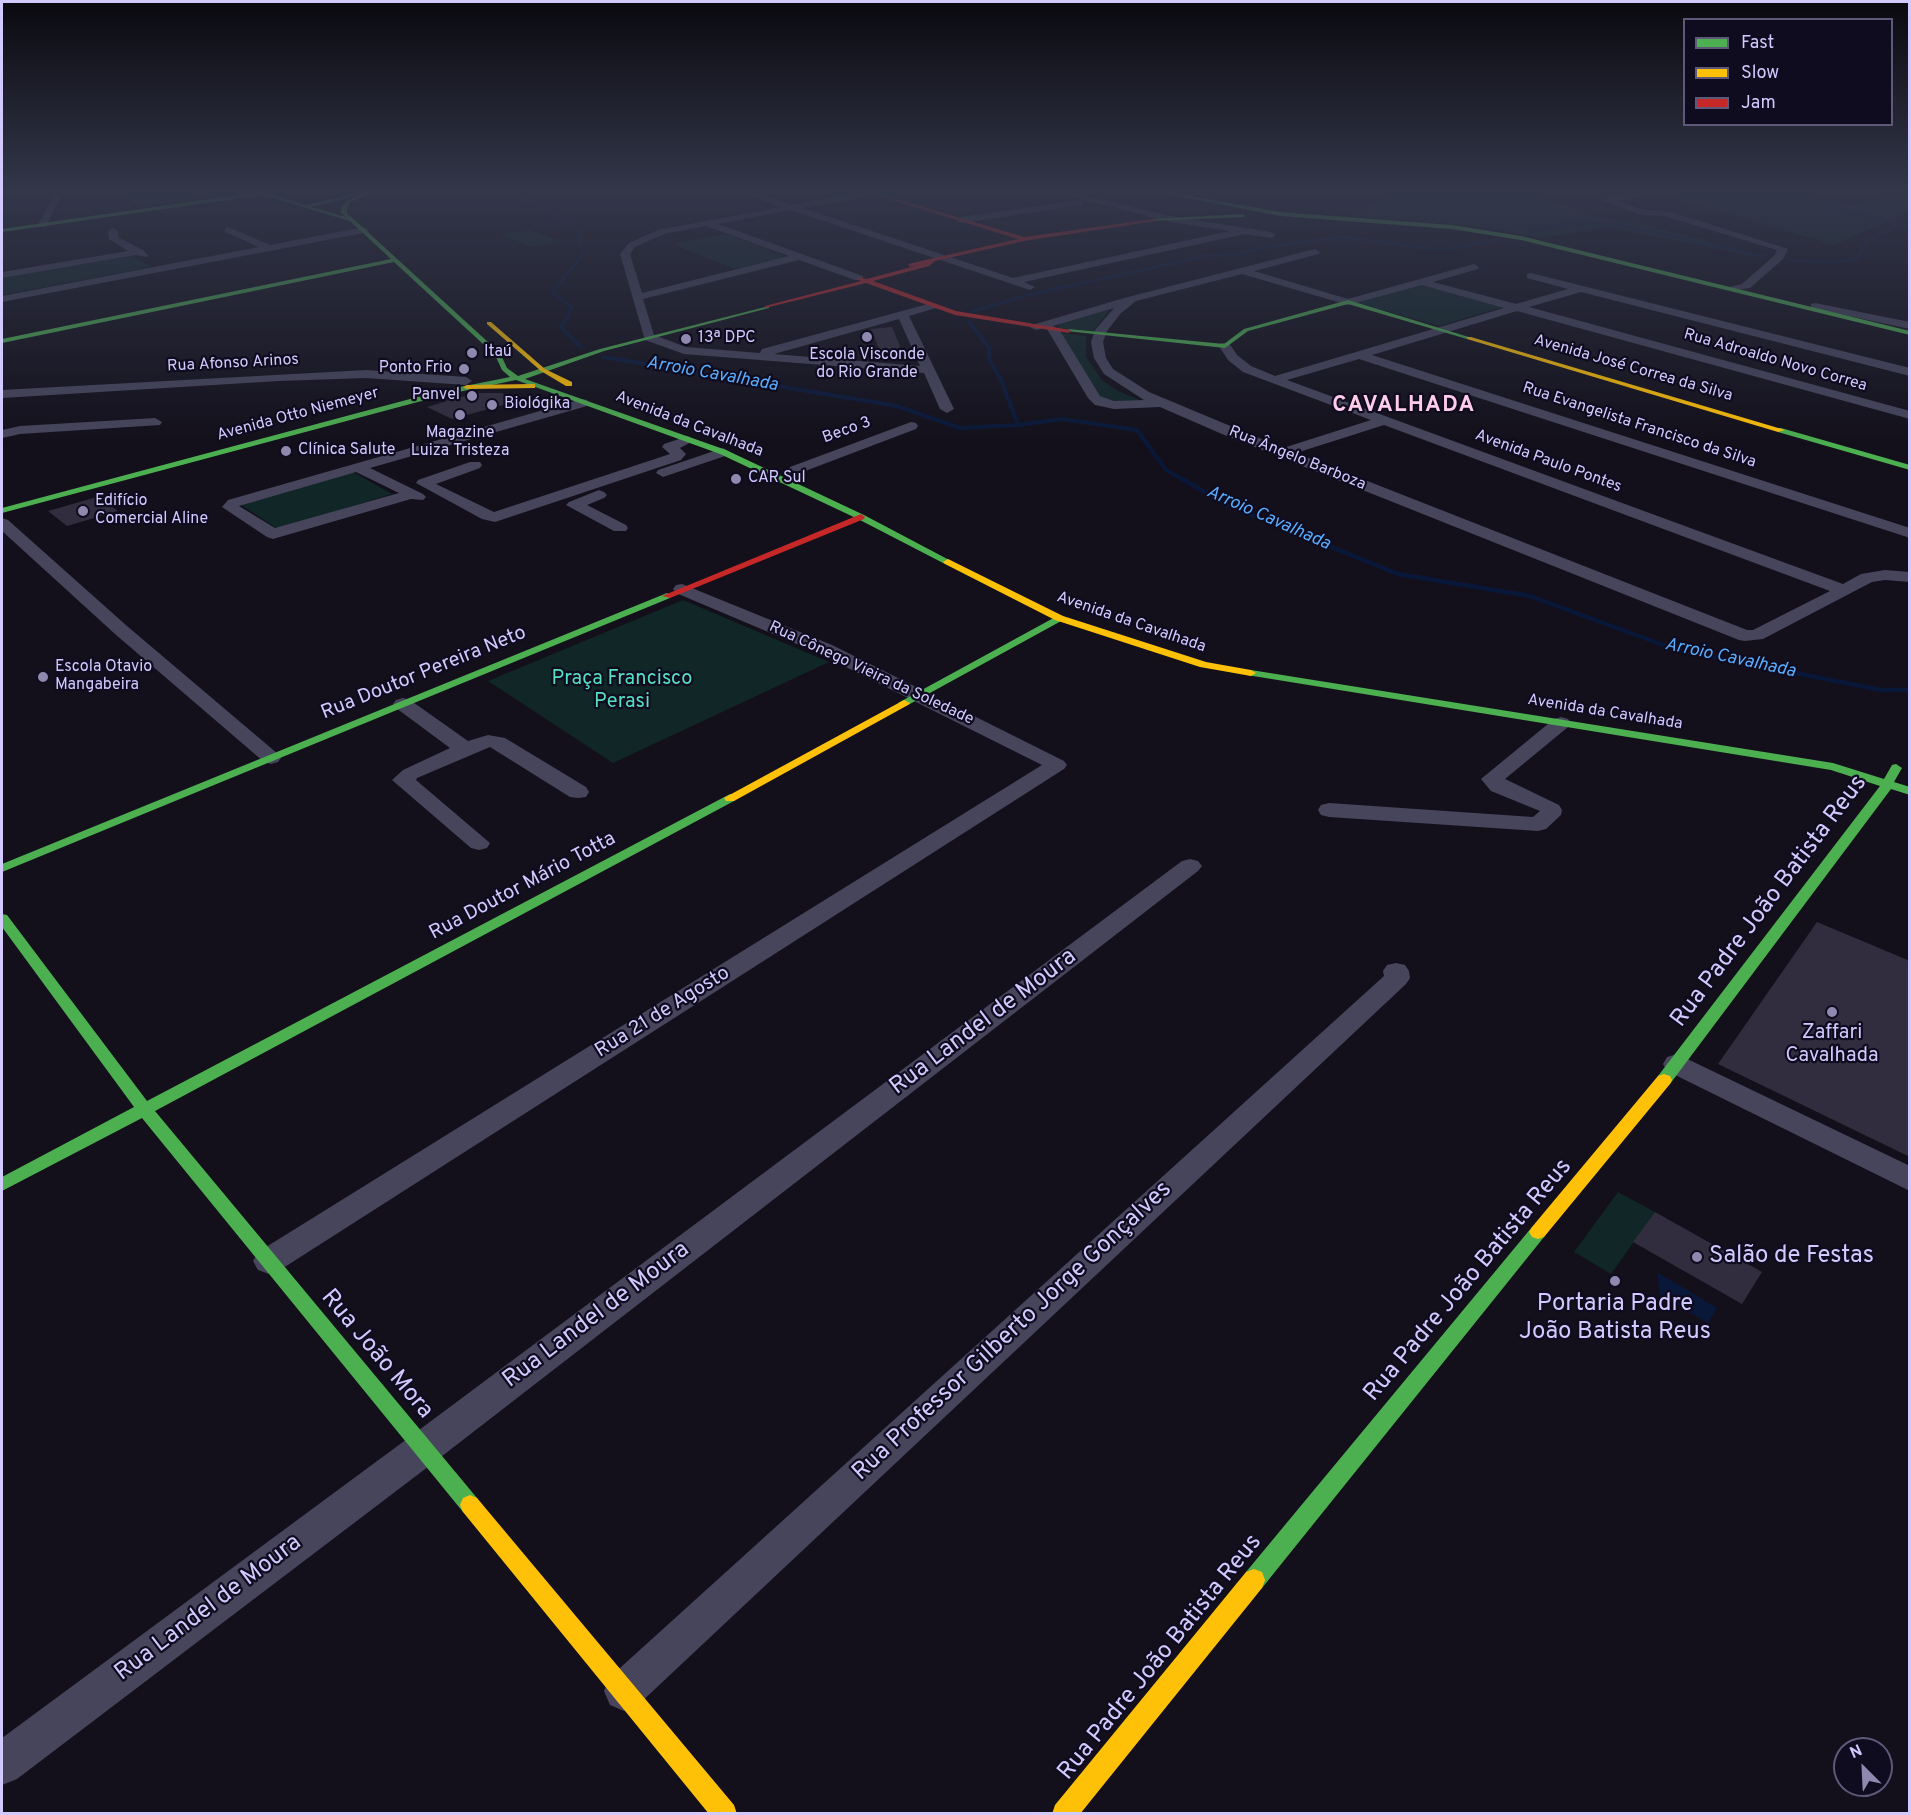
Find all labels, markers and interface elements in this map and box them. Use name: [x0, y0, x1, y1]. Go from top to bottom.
legend: [1683, 18, 1893, 126]
text: Fast: [1741, 32, 1774, 55]
text: Slow: [1741, 62, 1779, 85]
text: Jam: [1741, 92, 1776, 115]
street label: Rua Adroaldo Novo Correa: [1681, 326, 1869, 396]
place label: 13ª DPC: [698, 329, 756, 349]
marker: Escola Visconde do Rio Grande: [860, 330, 874, 344]
street label: Avenida José Correa da Silva: [1532, 331, 1734, 407]
marker: 13ª DPC: [679, 332, 693, 346]
place label: Itaú: [484, 343, 512, 363]
marker: Itaú: [465, 346, 479, 360]
place label: Escola Visconde do Rio Grande: [809, 346, 925, 384]
street label: Rua Afonso Arinos: [167, 351, 299, 377]
water label: Arroio Cavalhada: [645, 353, 779, 397]
place label: Ponto Frio: [379, 359, 452, 379]
marker: Ponto Frio: [457, 362, 471, 376]
street label: Rua Evangelista Francisco da Silva: [1520, 379, 1758, 473]
street label: Avenida Otto Niemeyer: [215, 384, 381, 446]
place label: Panvel: [412, 386, 460, 406]
street label: Avenida da Cavalhada: [612, 388, 766, 462]
marker: Panvel: [465, 389, 479, 403]
district label: CAVALHADA: [1332, 394, 1476, 420]
place label: Biológika: [504, 395, 570, 415]
marker: Biológika: [485, 398, 499, 412]
marker: Magazine Luiza Tristeza: [453, 408, 467, 422]
street label: Beco 3: [820, 413, 874, 449]
street label: Rua Ângelo Barboza: [1226, 423, 1368, 495]
place label: Magazine Luiza Tristeza: [411, 424, 509, 462]
street label: Avenida Paulo Pontes: [1472, 427, 1624, 497]
place label: Clínica Salute: [298, 441, 395, 461]
marker: Clínica Salute: [279, 444, 293, 458]
place label: CAR Sul: [748, 469, 806, 489]
marker: CAR Sul: [729, 472, 743, 486]
water label: Arroio Cavalhada: [1203, 482, 1333, 556]
place label: Edifício Comercial Aline: [95, 492, 208, 530]
marker: Edifício Comercial Aline: [76, 504, 90, 518]
street label: Avenida da Cavalhada: [1054, 588, 1208, 658]
street label: Rua Cônego Vieira da Soledade: [766, 618, 976, 730]
street label: Rua Doutor Pereira Neto: [318, 622, 530, 726]
water label: Arroio Cavalhada: [1663, 635, 1797, 683]
place label: Escola Otavio Mangabeira: [55, 658, 152, 696]
park label: Praça Francisco Perasi: [552, 668, 692, 715]
marker: Escola Otavio Mangabeira: [36, 670, 50, 684]
street label: Avenida da Cavalhada: [1526, 691, 1684, 735]
street label: Rua Padre João Batista Reus: [1666, 770, 1874, 1034]
street label: Rua Doutor Mário Totta: [426, 828, 620, 946]
street label: Rua Landel de Moura: [885, 943, 1083, 1103]
street label: Rua 21 de Agosto: [591, 962, 735, 1064]
marker: Zaffari Cavalhada: [1825, 1005, 1839, 1019]
place label: Zaffari Cavalhada: [1786, 1022, 1878, 1069]
street label: Rua Padre João Batista Reus: [1359, 1154, 1579, 1408]
street label: Rua Professor Gilberto Jorge Gonçalves: [847, 1176, 1179, 1488]
street label: Rua Landel de Moura: [498, 1236, 696, 1396]
place label: Salão de Festas: [1709, 1243, 1874, 1271]
marker: Salão de Festas: [1690, 1250, 1704, 1264]
marker: Portaria Padre João Batista Reus: [1608, 1274, 1622, 1288]
street label: Rua João Mora: [314, 1285, 438, 1425]
place label: Portaria Padre João Batista Reus: [1519, 1291, 1711, 1347]
street label: Rua Landel de Moura: [110, 1529, 308, 1689]
street label: Rua Padre João Batista Reus: [1053, 1529, 1269, 1787]
north arrow: [1833, 1737, 1893, 1797]
text: N: [1847, 1741, 1866, 1764]

